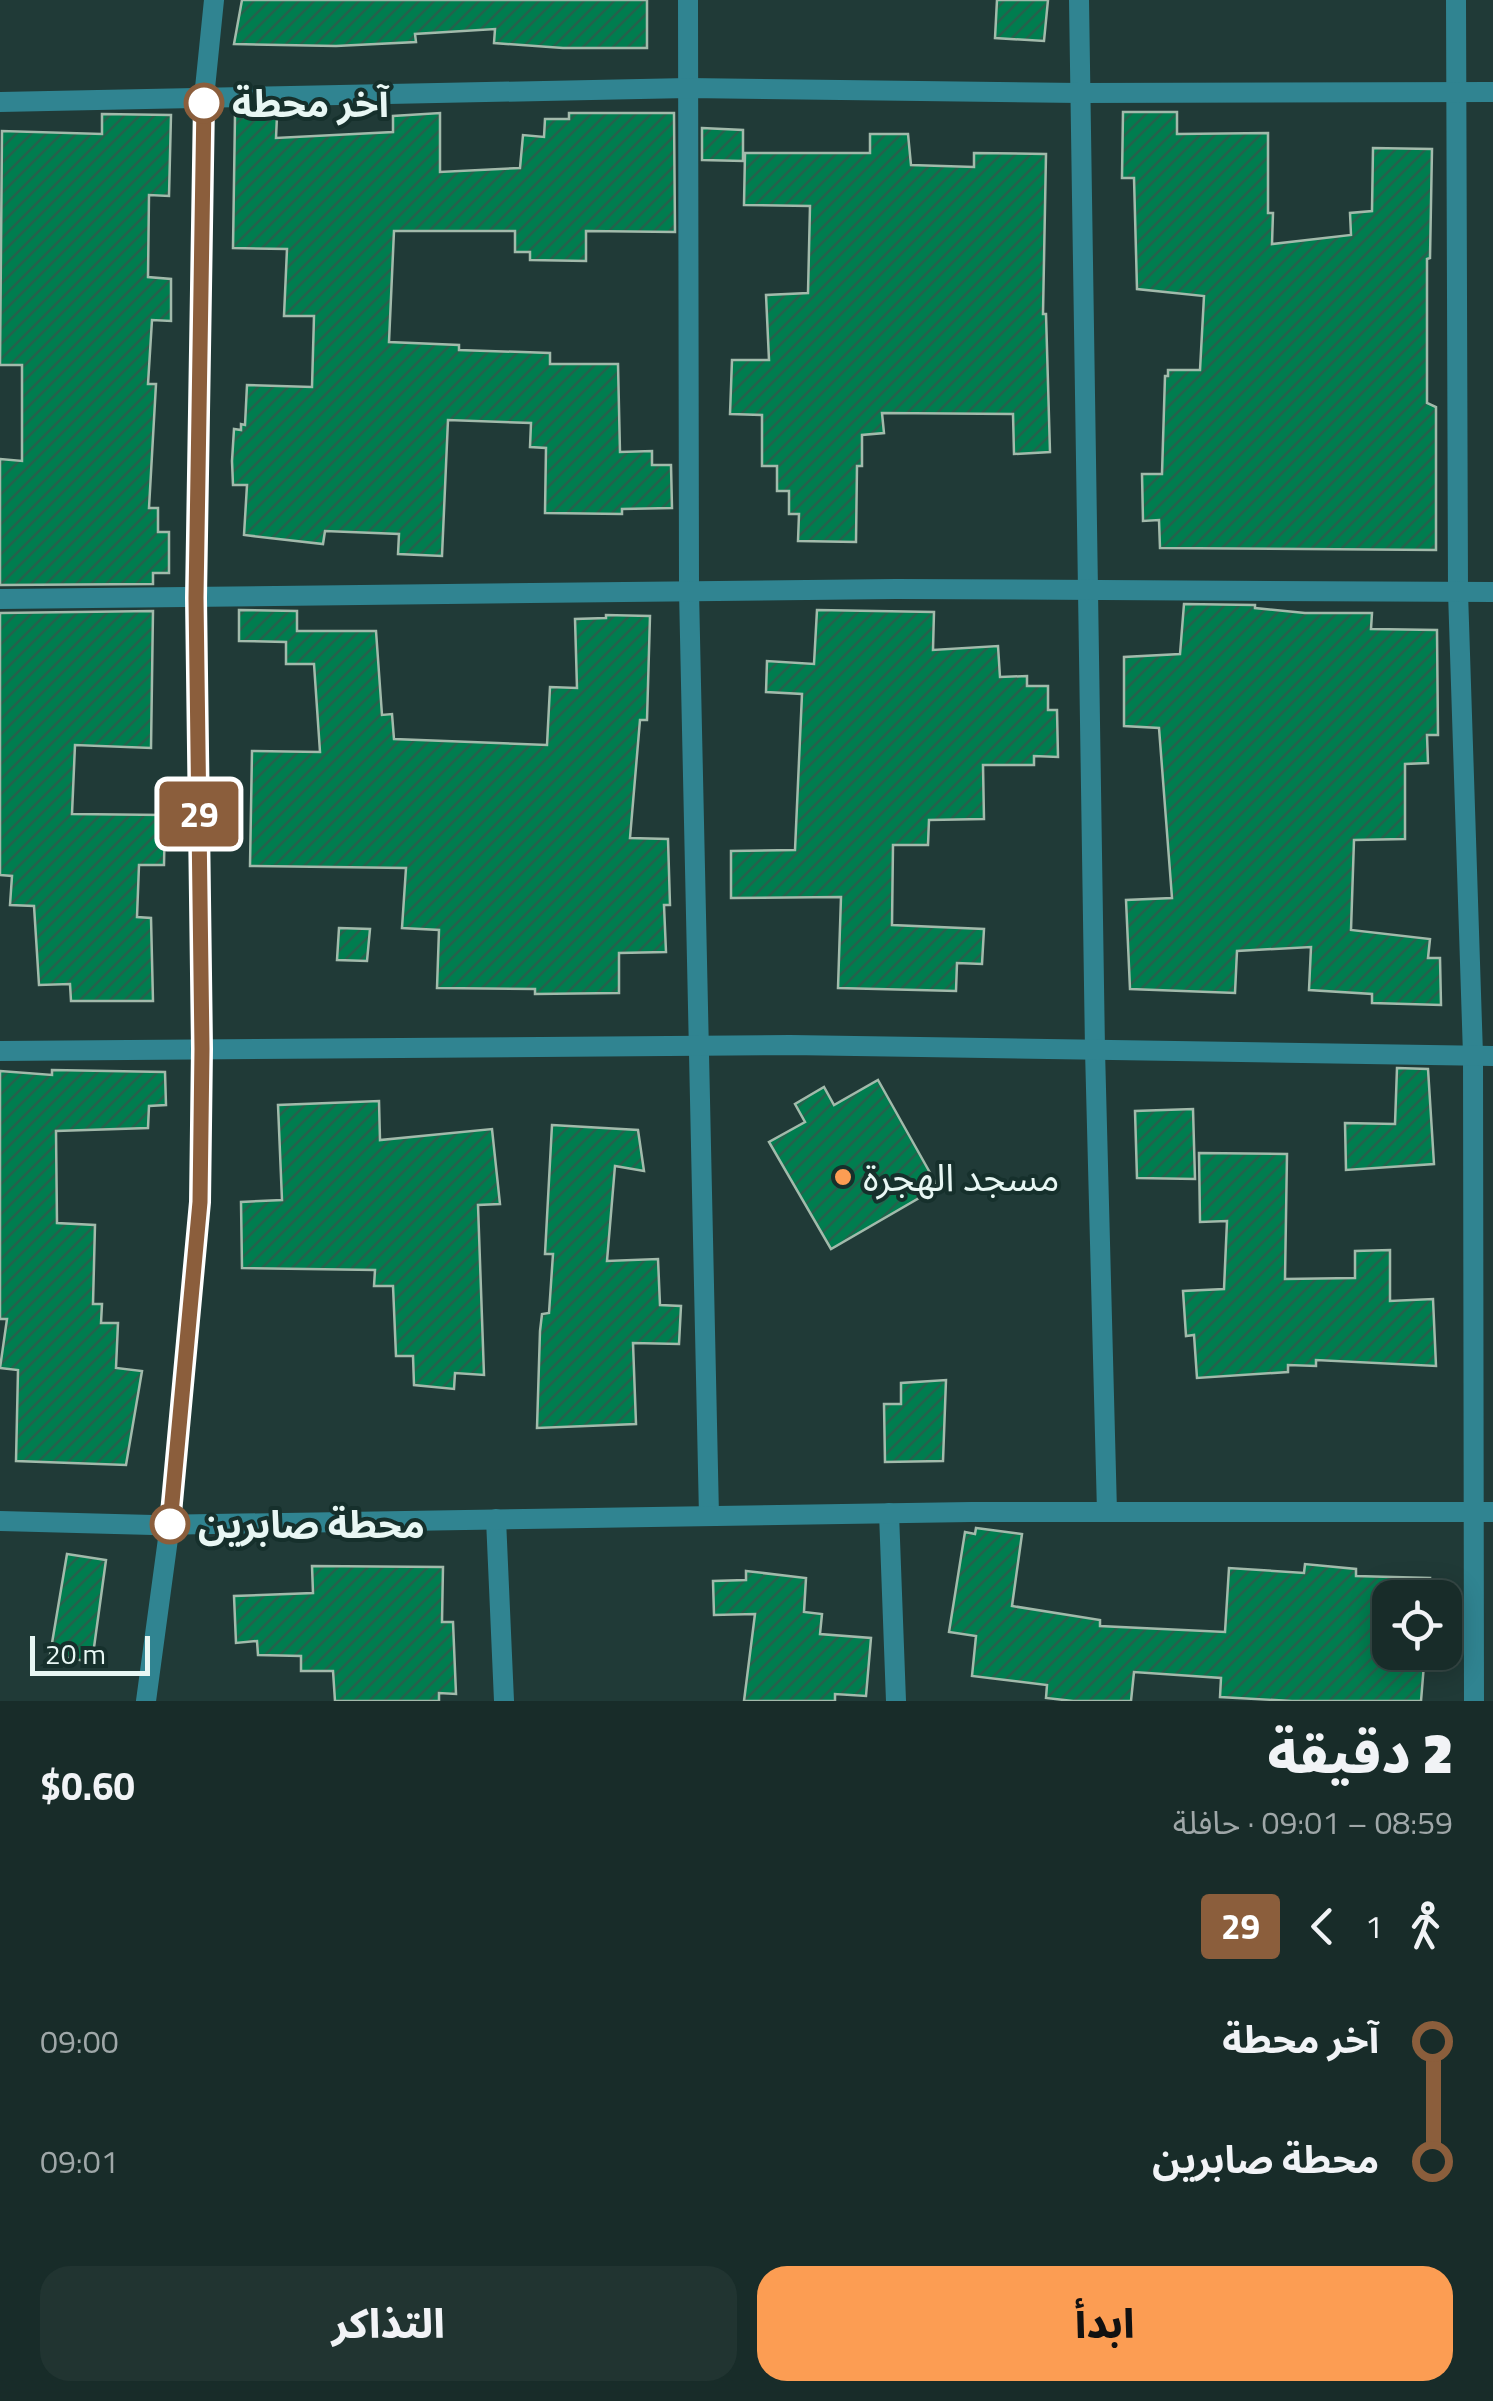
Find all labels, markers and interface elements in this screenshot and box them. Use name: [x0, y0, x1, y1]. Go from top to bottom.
place label: آخر محطة: [232, 74, 390, 132]
marker: آخر محطة: [185, 84, 223, 122]
line badge: 29: [154, 782, 244, 846]
text: 29: [179, 787, 219, 841]
place label: مسجد الهجرة: [863, 1148, 1059, 1206]
marker: مسجد الهجرة: [832, 1166, 854, 1188]
place label: محطة صابرين: [198, 1495, 425, 1553]
marker: محطة صابرين: [151, 1505, 189, 1543]
map controls: [1372, 1580, 1462, 1670]
button: locate: [1372, 1580, 1462, 1670]
scale bar: [30, 1631, 150, 1676]
text: 20 m: [45, 1632, 106, 1675]
text: 2 دقيقة: [1267, 1711, 1453, 1794]
text: $0.60: [40, 1757, 135, 1815]
text: 08:59 – 09:01 · حافلة: [1173, 1798, 1453, 1846]
text: 29: [1221, 1899, 1260, 1953]
icon: back: [1295, 1899, 1350, 1954]
icon: walk: [1398, 1899, 1453, 1954]
text: 1: [1365, 1902, 1383, 1950]
text: آخر محطة: [1222, 2010, 1379, 2068]
text: 09:00: [40, 2017, 119, 2065]
text: محطة صابرين: [1152, 2130, 1379, 2188]
text: 09:01: [40, 2137, 119, 2185]
button: التذاكر: [40, 2266, 737, 2381]
button: ابدأ: [757, 2266, 1453, 2381]

